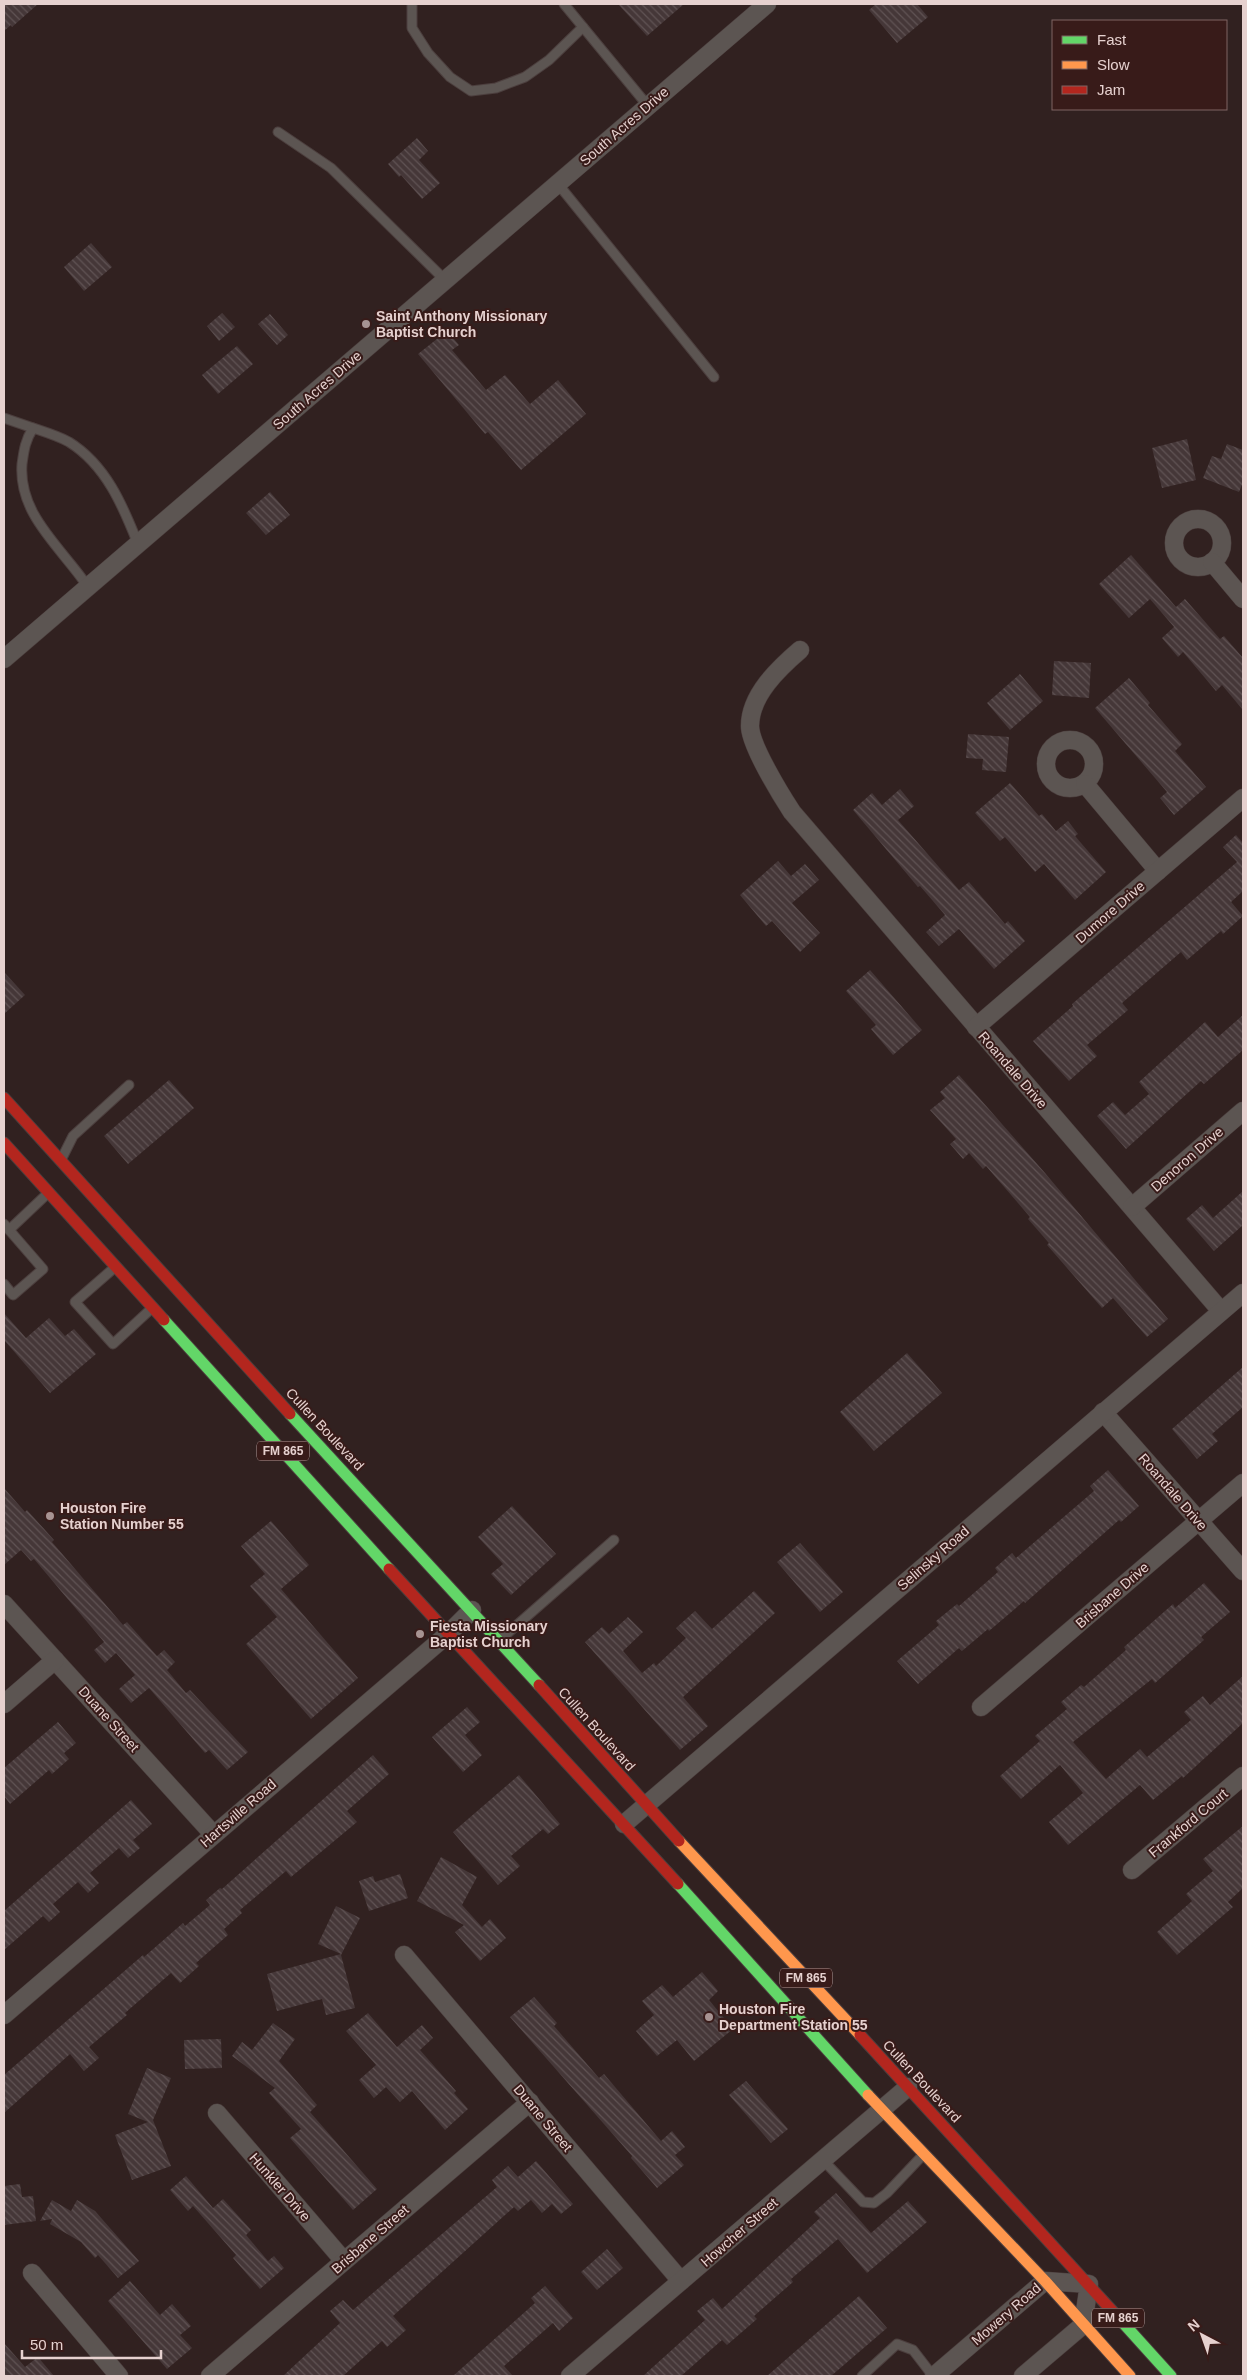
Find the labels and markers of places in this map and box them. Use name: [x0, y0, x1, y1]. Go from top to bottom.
place label: Saint Anthony Missionary Baptist Church: [376, 308, 548, 340]
marker: Saint Anthony Missionary Baptist Church: [360, 318, 372, 330]
place label: Houston Fire Station Number 55: [60, 1500, 184, 1532]
marker: Houston Fire Station Number 55: [44, 1510, 56, 1522]
place label: Fiesta Missionary Baptist Church: [430, 1618, 548, 1650]
marker: Fiesta Missionary Baptist Church: [414, 1628, 426, 1640]
place label: Houston Fire Department Station 55: [719, 2001, 868, 2033]
marker: Houston Fire Department Station 55: [703, 2011, 715, 2023]

